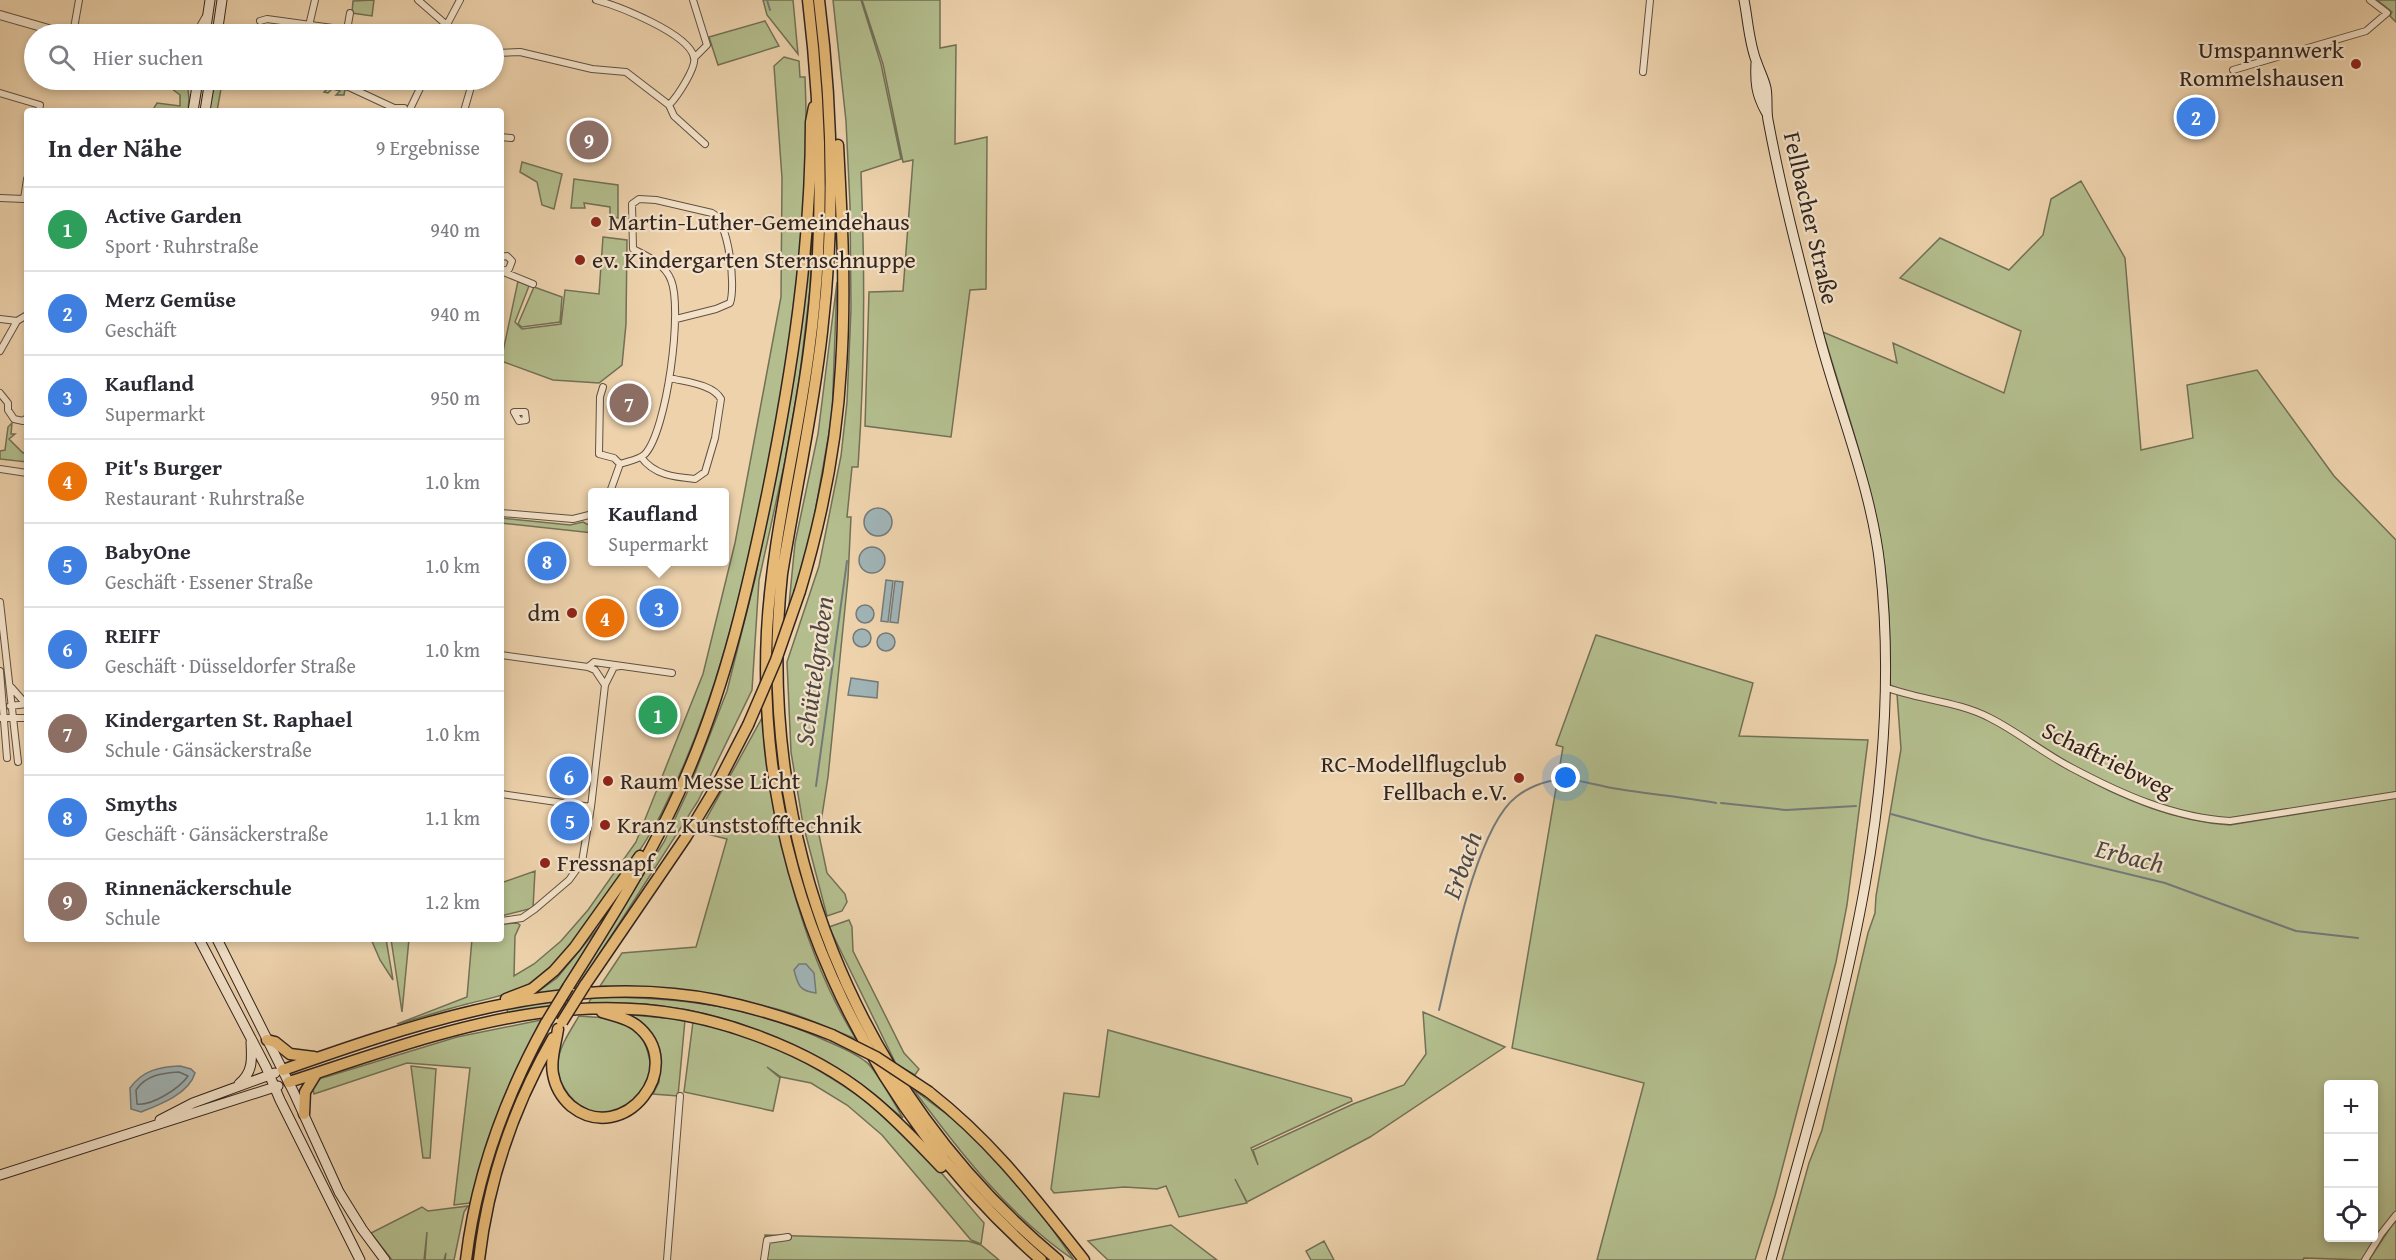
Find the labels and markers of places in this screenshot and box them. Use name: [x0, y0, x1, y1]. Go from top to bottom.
place label: Umspannwerk Rommelshausen: [2179, 32, 2345, 95]
marker: Umspannwerk Rommelshausen: [2349, 57, 2363, 71]
pin: 2: [2176, 94, 2216, 140]
pin: 9: [570, 118, 608, 162]
place label: Martin-Luther-Gemeindehaus: [608, 204, 910, 239]
marker: Martin-Luther-Gemeindehaus: [589, 215, 603, 229]
place label: ev. Kindergarten Sternschnuppe: [592, 242, 916, 277]
marker: ev. Kindergarten Sternschnuppe: [573, 253, 587, 267]
pin: 7: [610, 380, 648, 426]
pin: 8: [528, 538, 566, 584]
pin: 3: [640, 586, 678, 630]
place label: dm: [528, 595, 560, 630]
pin: 4: [586, 596, 624, 640]
marker: dm: [565, 606, 579, 620]
pin: 1: [638, 692, 678, 738]
place label: RC-Modellflugclub Fellbach e.V.: [1321, 746, 1507, 809]
pin: 6: [550, 754, 588, 798]
place label: Raum Messe Licht: [620, 763, 801, 798]
marker: RC-Modellflugclub Fellbach e.V.: [1512, 771, 1526, 785]
marker: Raum Messe Licht: [601, 774, 615, 788]
pin: 5: [550, 798, 590, 844]
place label: Kranz Kunststofftechnik: [617, 807, 862, 842]
marker: Kranz Kunststofftechnik: [598, 818, 612, 832]
place label: Fressnapf: [557, 845, 656, 880]
marker: Fressnapf: [538, 856, 552, 870]

